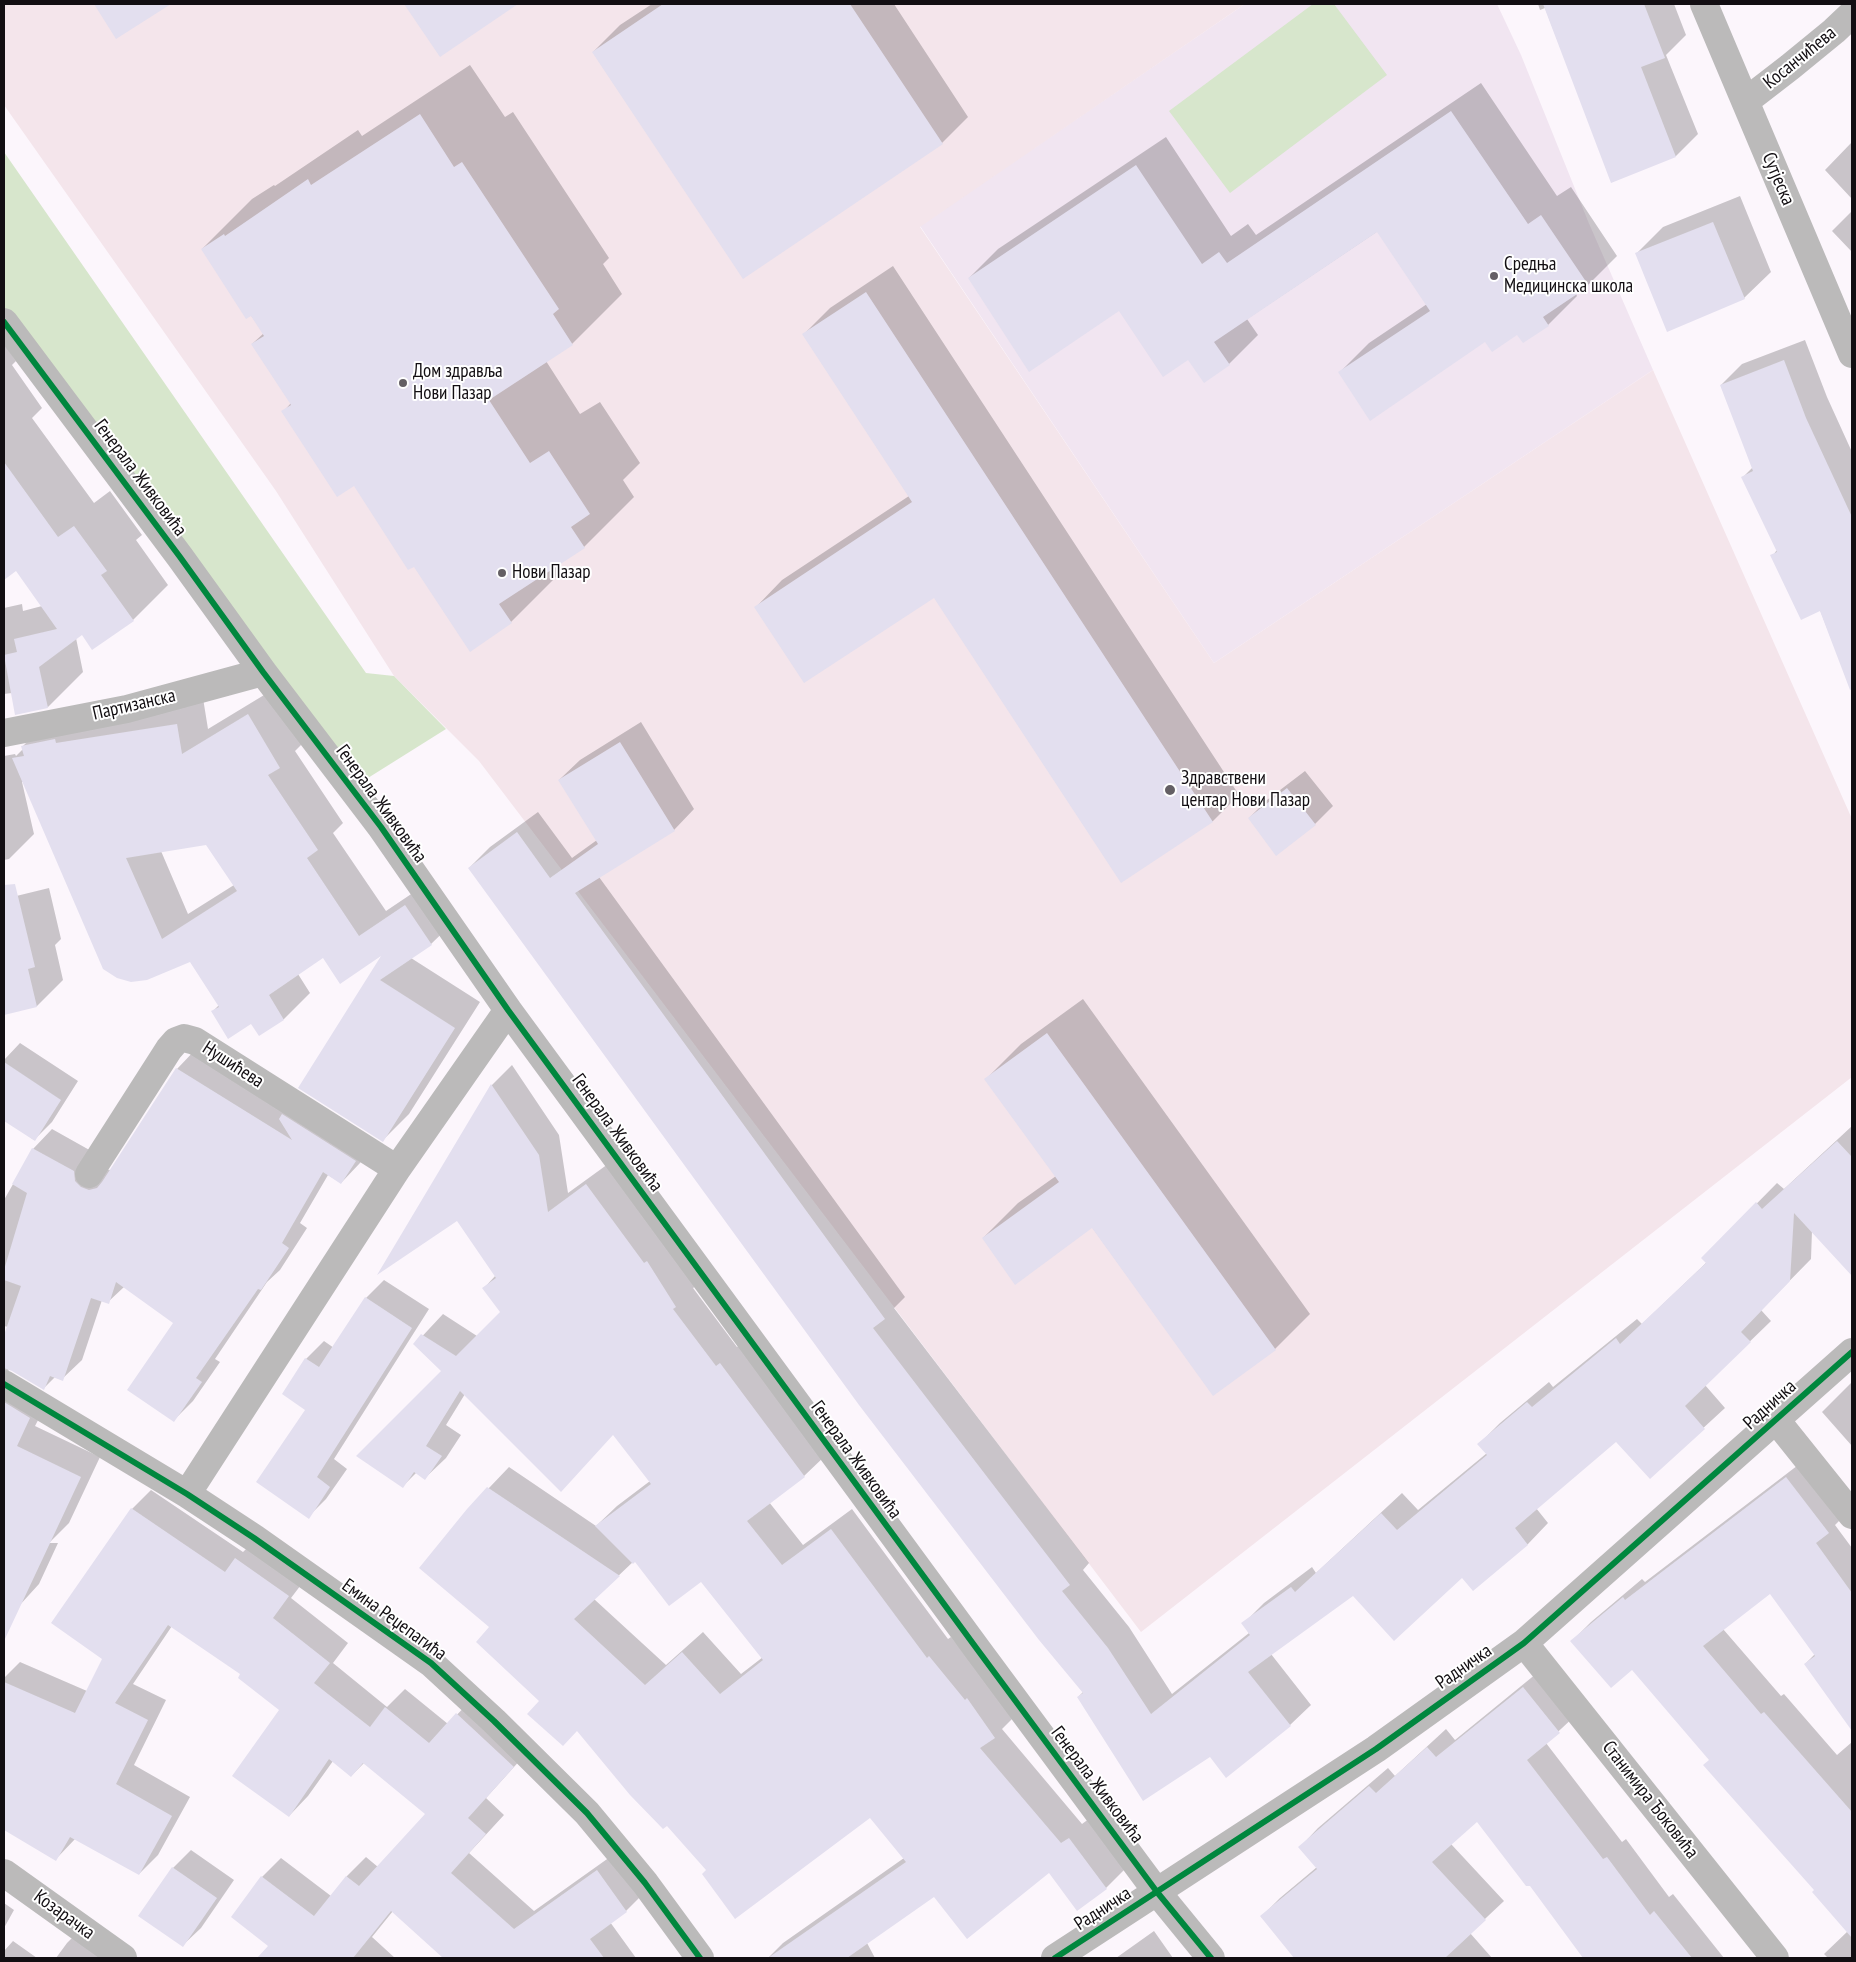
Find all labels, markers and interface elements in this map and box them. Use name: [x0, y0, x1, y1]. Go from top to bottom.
street label: Косанчићева: [1759, 22, 1841, 94]
street label: Сутјеска: [1757, 149, 1799, 209]
place label: Средња Медицинска школа: [1504, 254, 1633, 298]
marker: Средња Медицинска школа: [1488, 270, 1500, 282]
place label: Дом здравља Нови Пазар: [413, 361, 503, 405]
marker: Дом здравља Нови Пазар: [397, 377, 409, 389]
street label: Генерала Живковића: [89, 415, 191, 541]
place label: Нови Пазар: [512, 562, 591, 584]
marker: Нови Пазар: [496, 567, 508, 579]
street label: Партизанска: [90, 684, 178, 726]
street label: Генерала Живковића: [331, 741, 431, 867]
place label: Здравствени центар Нови Пазар: [1181, 768, 1310, 812]
marker: Здравствени центар Нови Пазар: [1163, 783, 1177, 797]
street label: Нушићева: [198, 1037, 268, 1093]
street label: Генерала Живковића: [567, 1070, 667, 1196]
street label: Радничка: [1739, 1375, 1801, 1435]
street label: Генерала Живковића: [806, 1397, 906, 1523]
street label: Емина Реџепагића: [337, 1574, 451, 1666]
street label: Радничка: [1432, 1640, 1496, 1694]
street label: Генерала Живковића: [1046, 1722, 1148, 1848]
street label: Станимира Ђоковића: [1597, 1737, 1703, 1863]
street label: Радничка: [1070, 1882, 1136, 1936]
street label: Козарачка: [29, 1885, 99, 1945]

